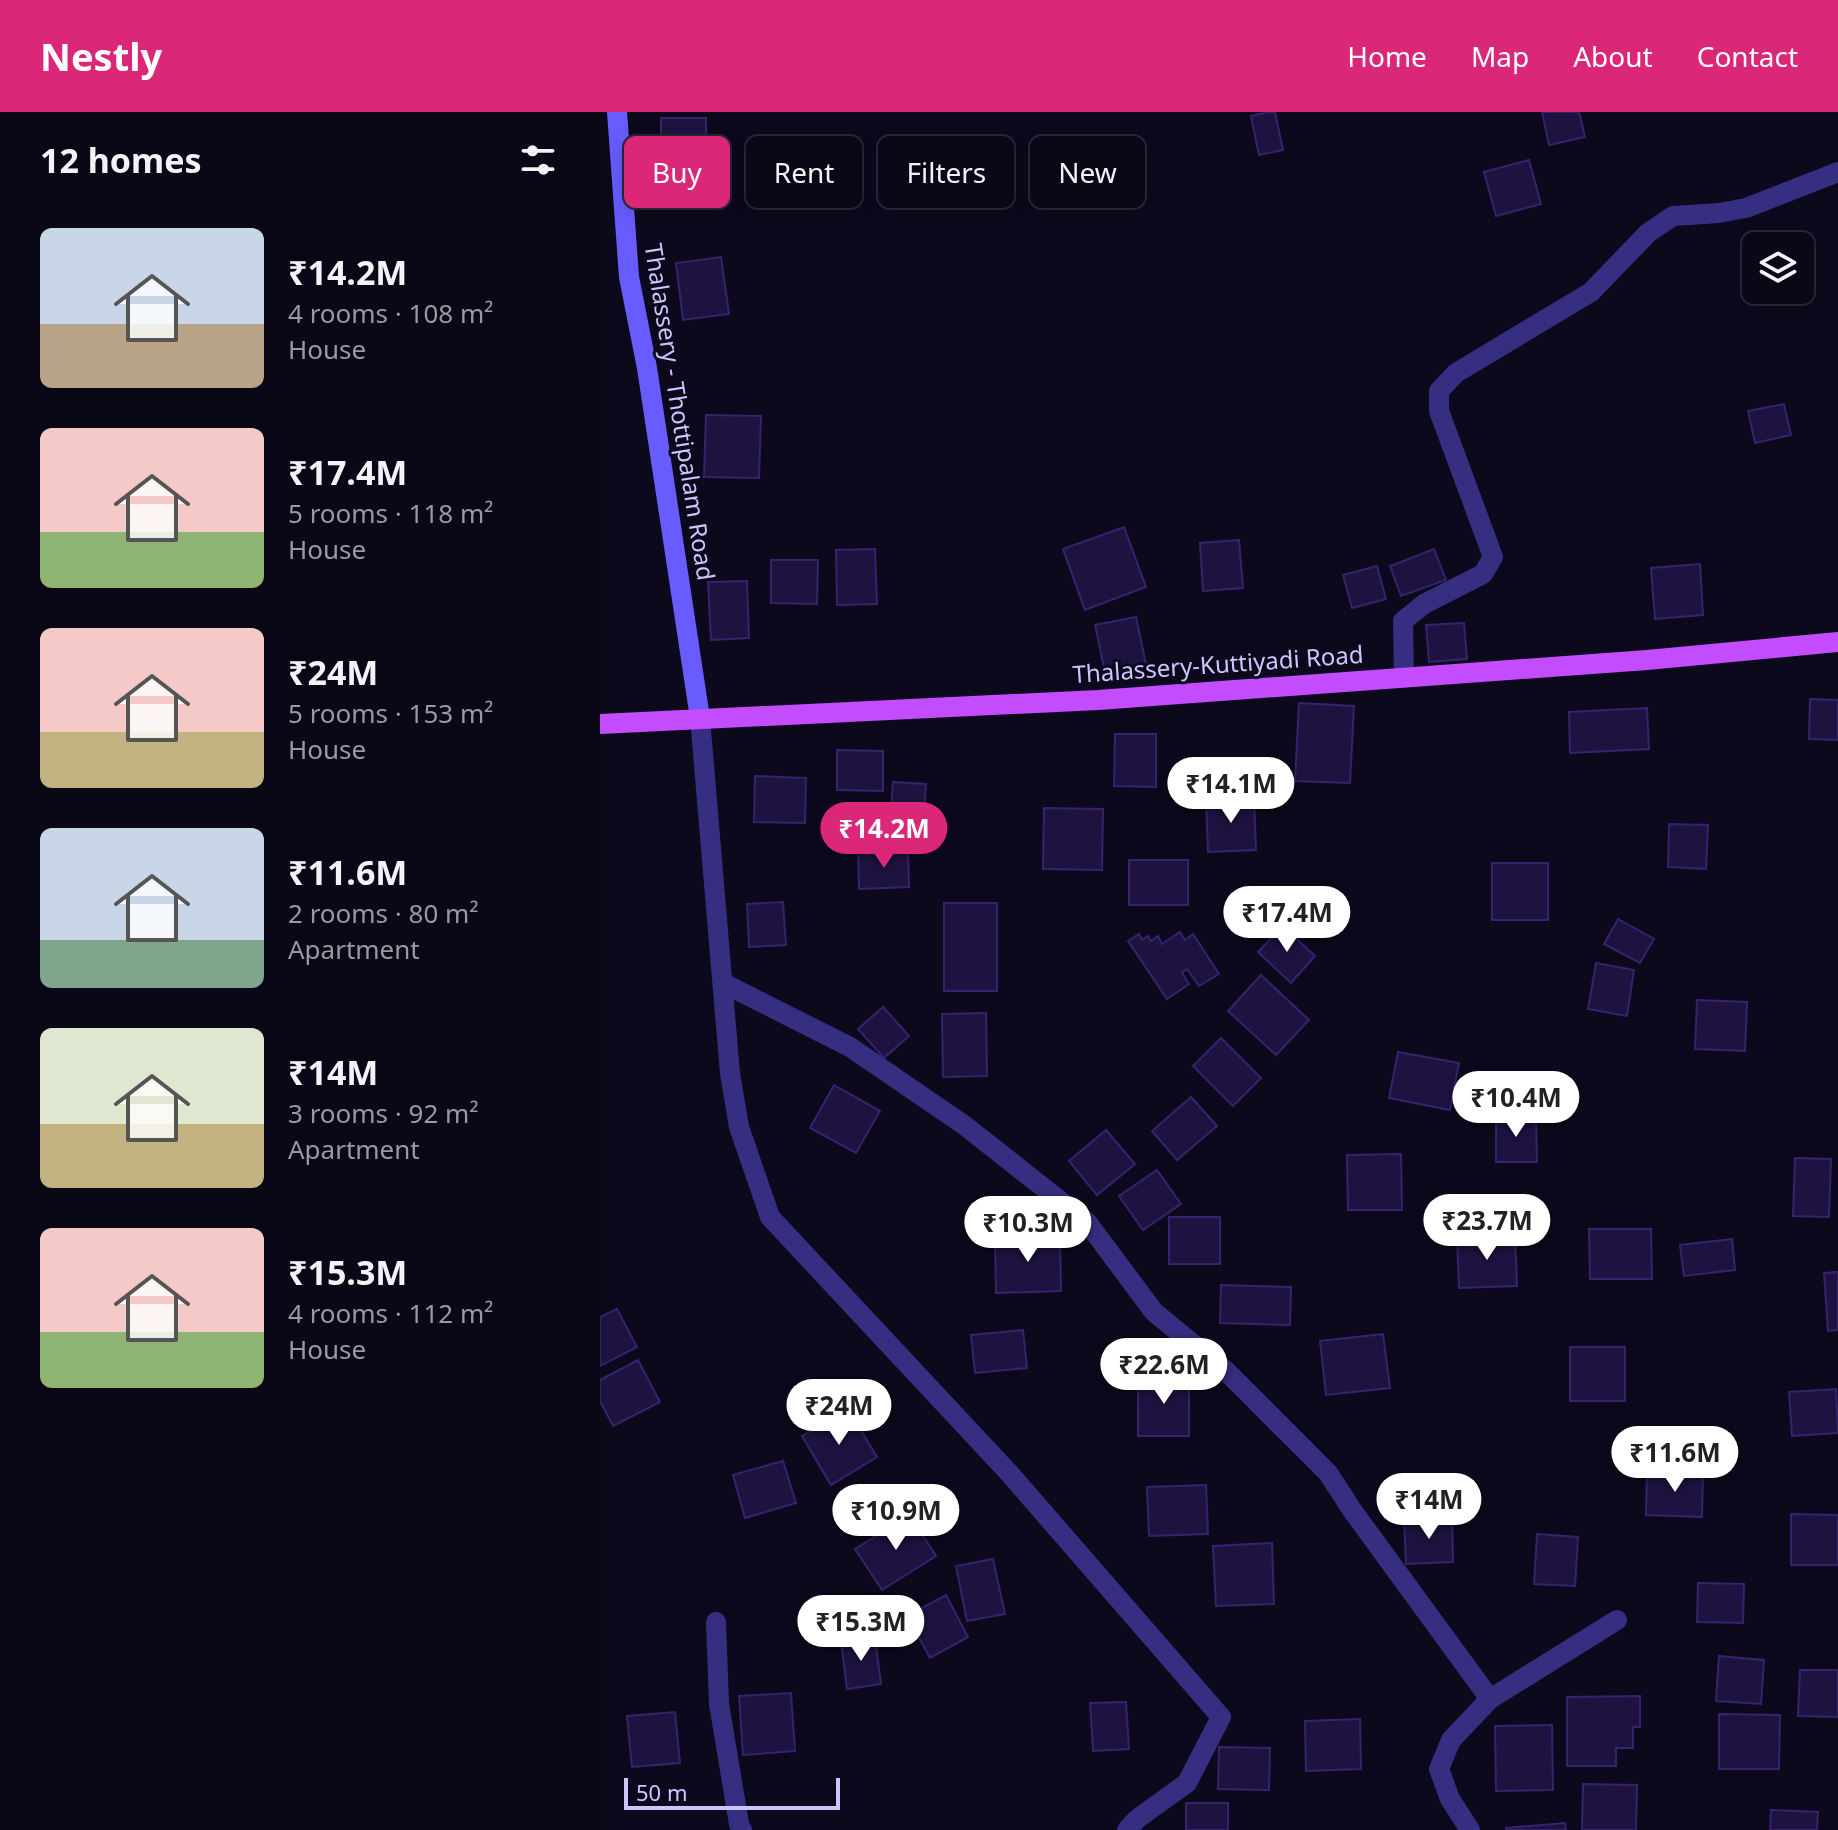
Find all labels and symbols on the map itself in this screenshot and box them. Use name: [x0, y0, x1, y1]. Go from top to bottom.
street label: Thalassery - Thottipalam Road: [638, 241, 723, 583]
street label: Thalassery-Kuttiyadi Road: [1071, 637, 1364, 690]
pin: ₹14.1M: [1166, 757, 1296, 825]
pin: ₹14.2M: [819, 802, 949, 870]
pin: ₹17.4M: [1222, 886, 1352, 954]
pin: ₹10.4M: [1451, 1071, 1581, 1139]
pin: ₹23.7M: [1422, 1194, 1552, 1262]
pin: ₹10.3M: [963, 1196, 1093, 1264]
pin: ₹22.6M: [1099, 1338, 1229, 1406]
pin: ₹24M: [792, 1379, 886, 1447]
pin: ₹11.6M: [1610, 1426, 1740, 1494]
pin: ₹14M: [1382, 1473, 1476, 1541]
pin: ₹10.9M: [831, 1484, 961, 1552]
pin: ₹15.3M: [796, 1595, 926, 1663]
scale bar: [624, 1774, 840, 1810]

